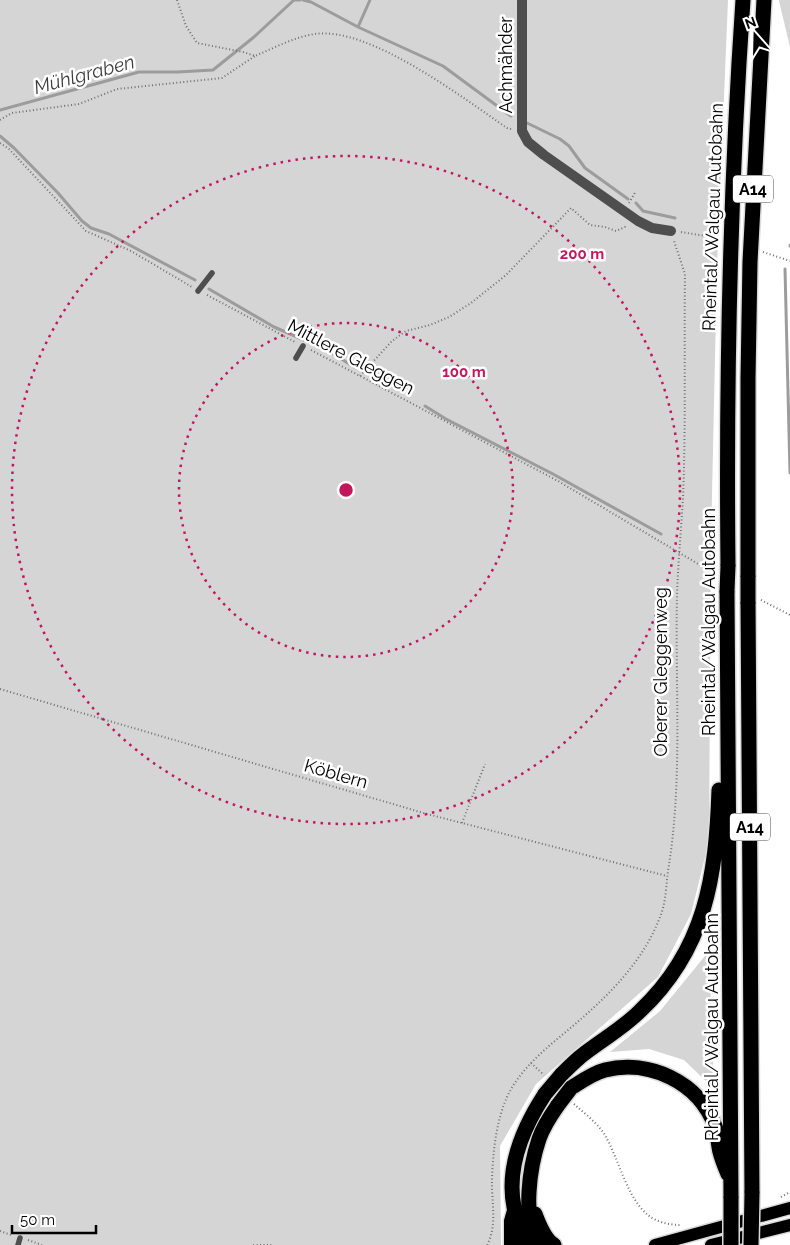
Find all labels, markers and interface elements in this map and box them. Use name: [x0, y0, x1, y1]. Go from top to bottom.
north arrow: [730, 10, 780, 60]
text: N: [743, 13, 758, 32]
street label: Achmähder: [495, 16, 516, 114]
water label: Mühlgraben: [31, 50, 137, 98]
street label: Rheintal/Walgau Autobahn: [698, 103, 727, 331]
road number: A14: [733, 175, 773, 202]
text: 200 m: [560, 245, 604, 263]
street label: Mittlere Gleggen: [284, 314, 418, 399]
text: 100 m: [442, 363, 486, 381]
centre of rings: [337, 481, 355, 499]
street label: Rheintal/Walgau Autobahn: [698, 508, 719, 736]
street label: Oberer Gleggenweg: [650, 587, 671, 757]
street label: Köblern: [302, 754, 370, 793]
road number: A14: [730, 814, 770, 840]
street label: Rheintal/Walgau Autobahn: [701, 913, 722, 1141]
scale bar: [12, 1202, 96, 1234]
text: 50 m: [20, 1211, 55, 1229]

